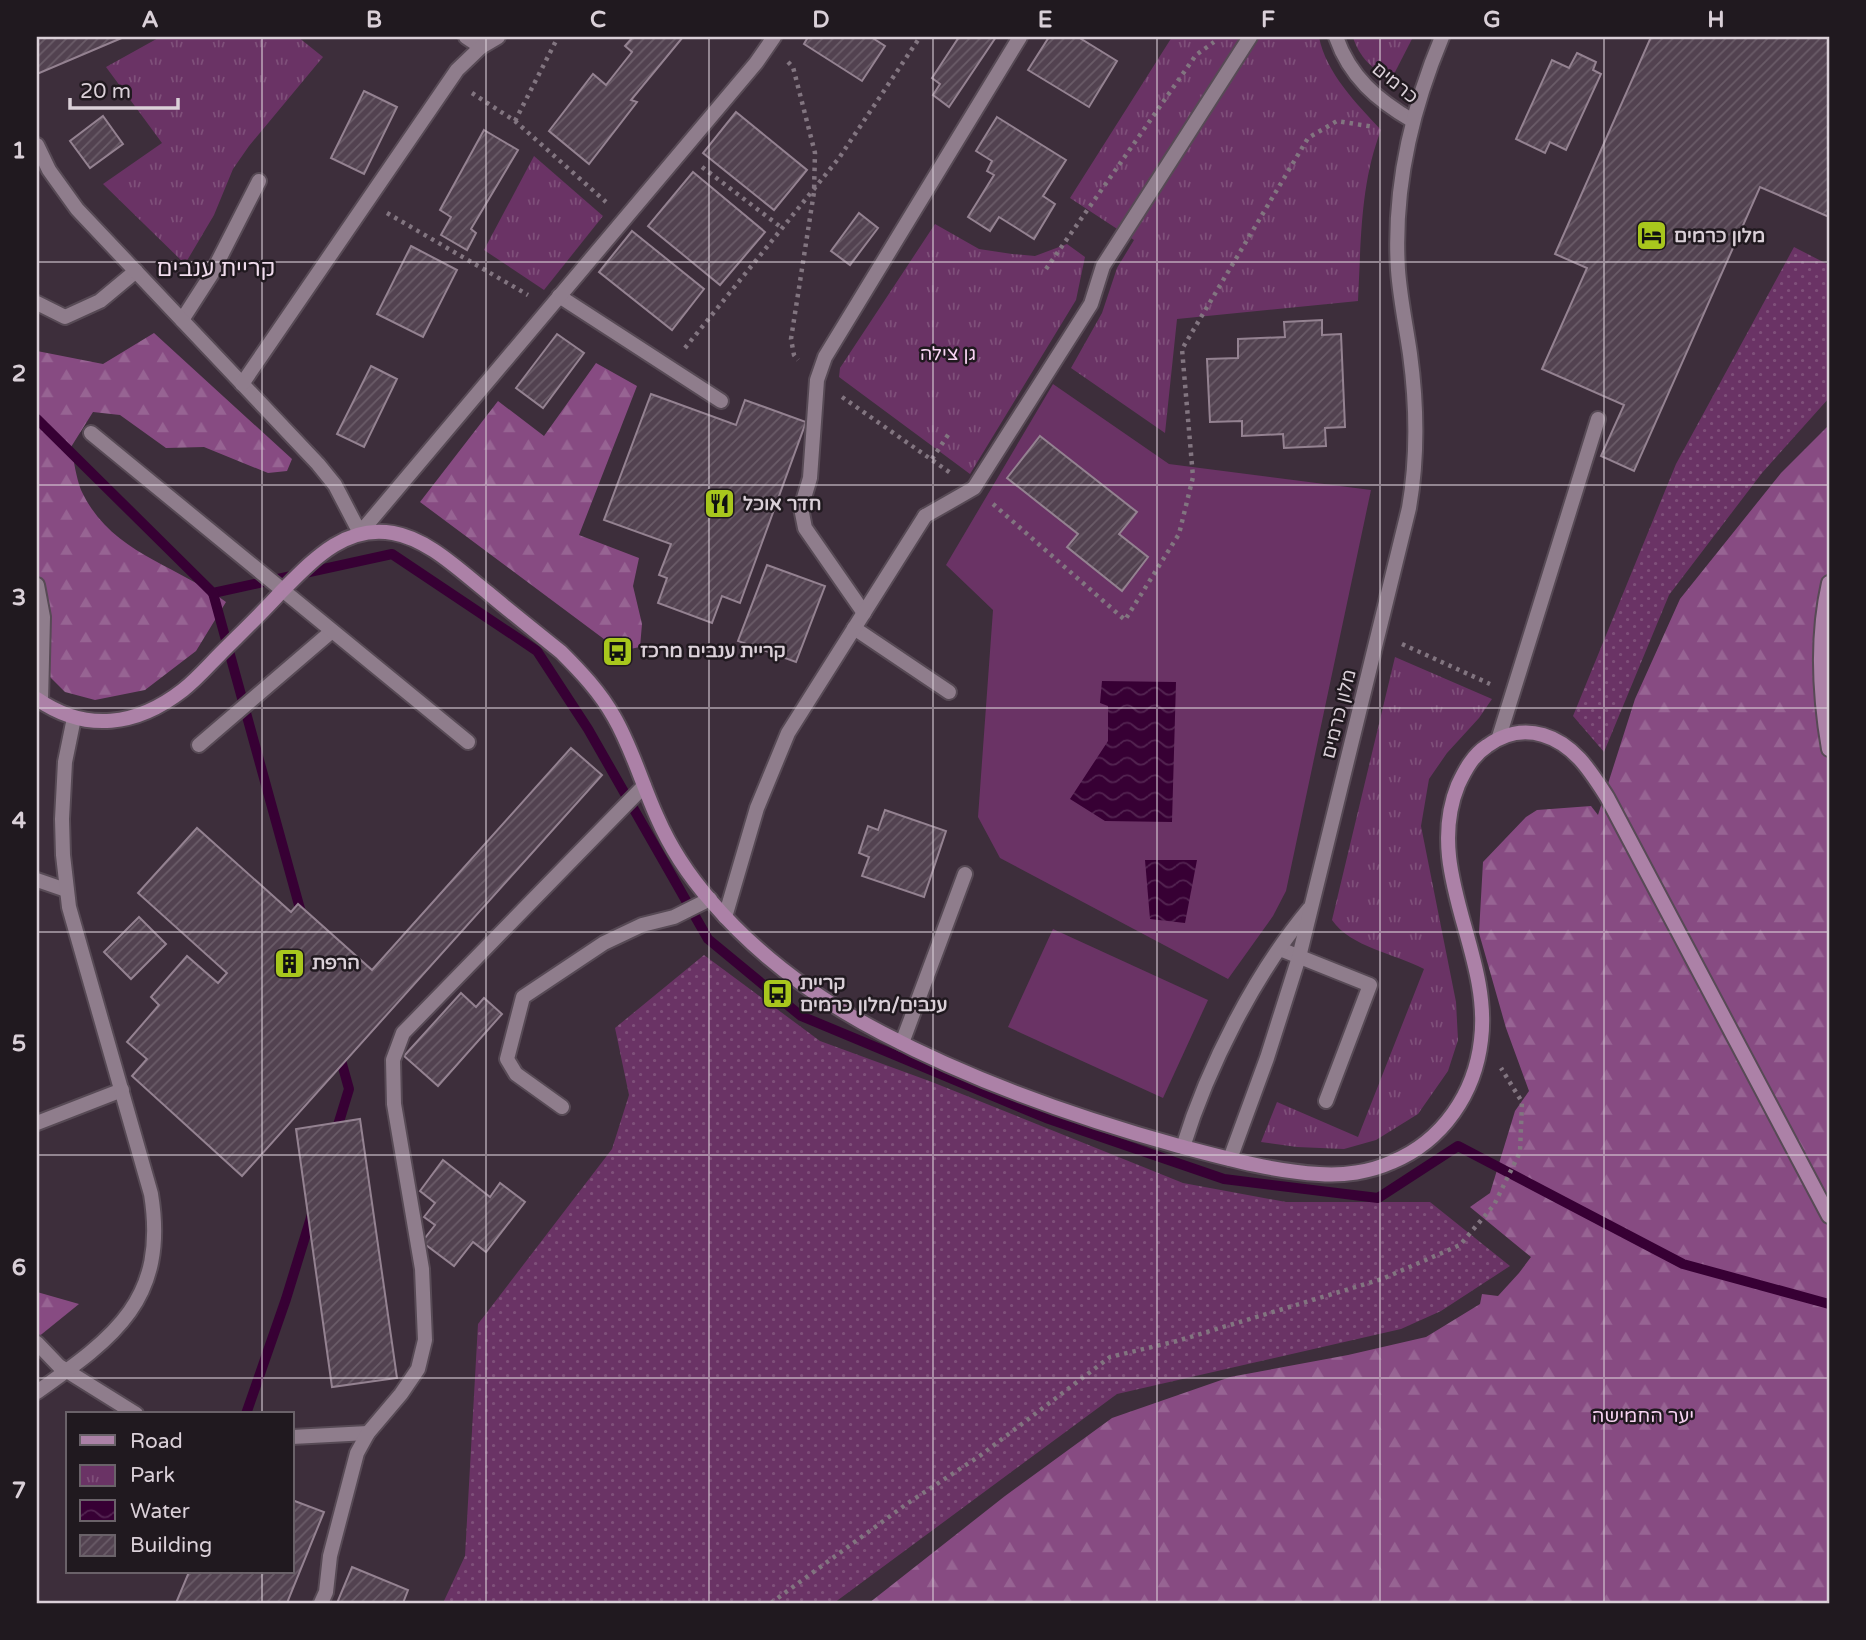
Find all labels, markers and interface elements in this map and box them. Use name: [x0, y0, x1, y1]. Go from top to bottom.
text: A: [141, 6, 159, 34]
text: B: [366, 6, 382, 34]
text: C: [590, 6, 606, 34]
text: D: [812, 6, 830, 34]
text: E: [1038, 6, 1052, 34]
text: F: [1261, 6, 1275, 34]
text: G: [1483, 6, 1501, 34]
text: H: [1707, 6, 1725, 34]
street label: כרמים: [1368, 58, 1422, 108]
scale bar: [70, 66, 178, 110]
text: 20 m: [80, 79, 131, 104]
text: 1: [12, 137, 26, 165]
hotel icon: מלון כרמים: [1634, 219, 1668, 253]
place label: מלון כרמים: [1674, 225, 1765, 247]
district label: קריית ענבים: [157, 255, 275, 283]
park label: גן צילה: [920, 343, 976, 365]
text: 2: [12, 360, 26, 388]
restaurant icon: חדר אוכל: [703, 487, 737, 521]
place label: חדר אוכל: [743, 493, 822, 515]
text: 3: [12, 584, 26, 612]
bus stop icon: קריית ענבים מרכז: [600, 634, 634, 668]
place label: קריית ענבים מרכז: [640, 640, 786, 662]
street label: מלון כרמים: [1317, 667, 1361, 761]
text: 4: [12, 807, 27, 835]
building icon: הרפת: [272, 946, 306, 980]
place label: הרפת: [312, 952, 360, 974]
place label: קריית ענבים/מלון כרמים: [800, 972, 947, 1016]
bus stop icon: קריית ענבים/מלון כרמים: [760, 977, 794, 1011]
text: 5: [12, 1030, 26, 1058]
text: 6: [12, 1254, 26, 1282]
park label: יער החמישה: [1592, 1405, 1694, 1427]
legend: [66, 1412, 294, 1574]
text: Road: [130, 1429, 183, 1454]
text: Park: [130, 1463, 175, 1488]
text: 7: [12, 1477, 26, 1505]
text: Water: [130, 1499, 190, 1524]
text: Building: [130, 1533, 212, 1558]

